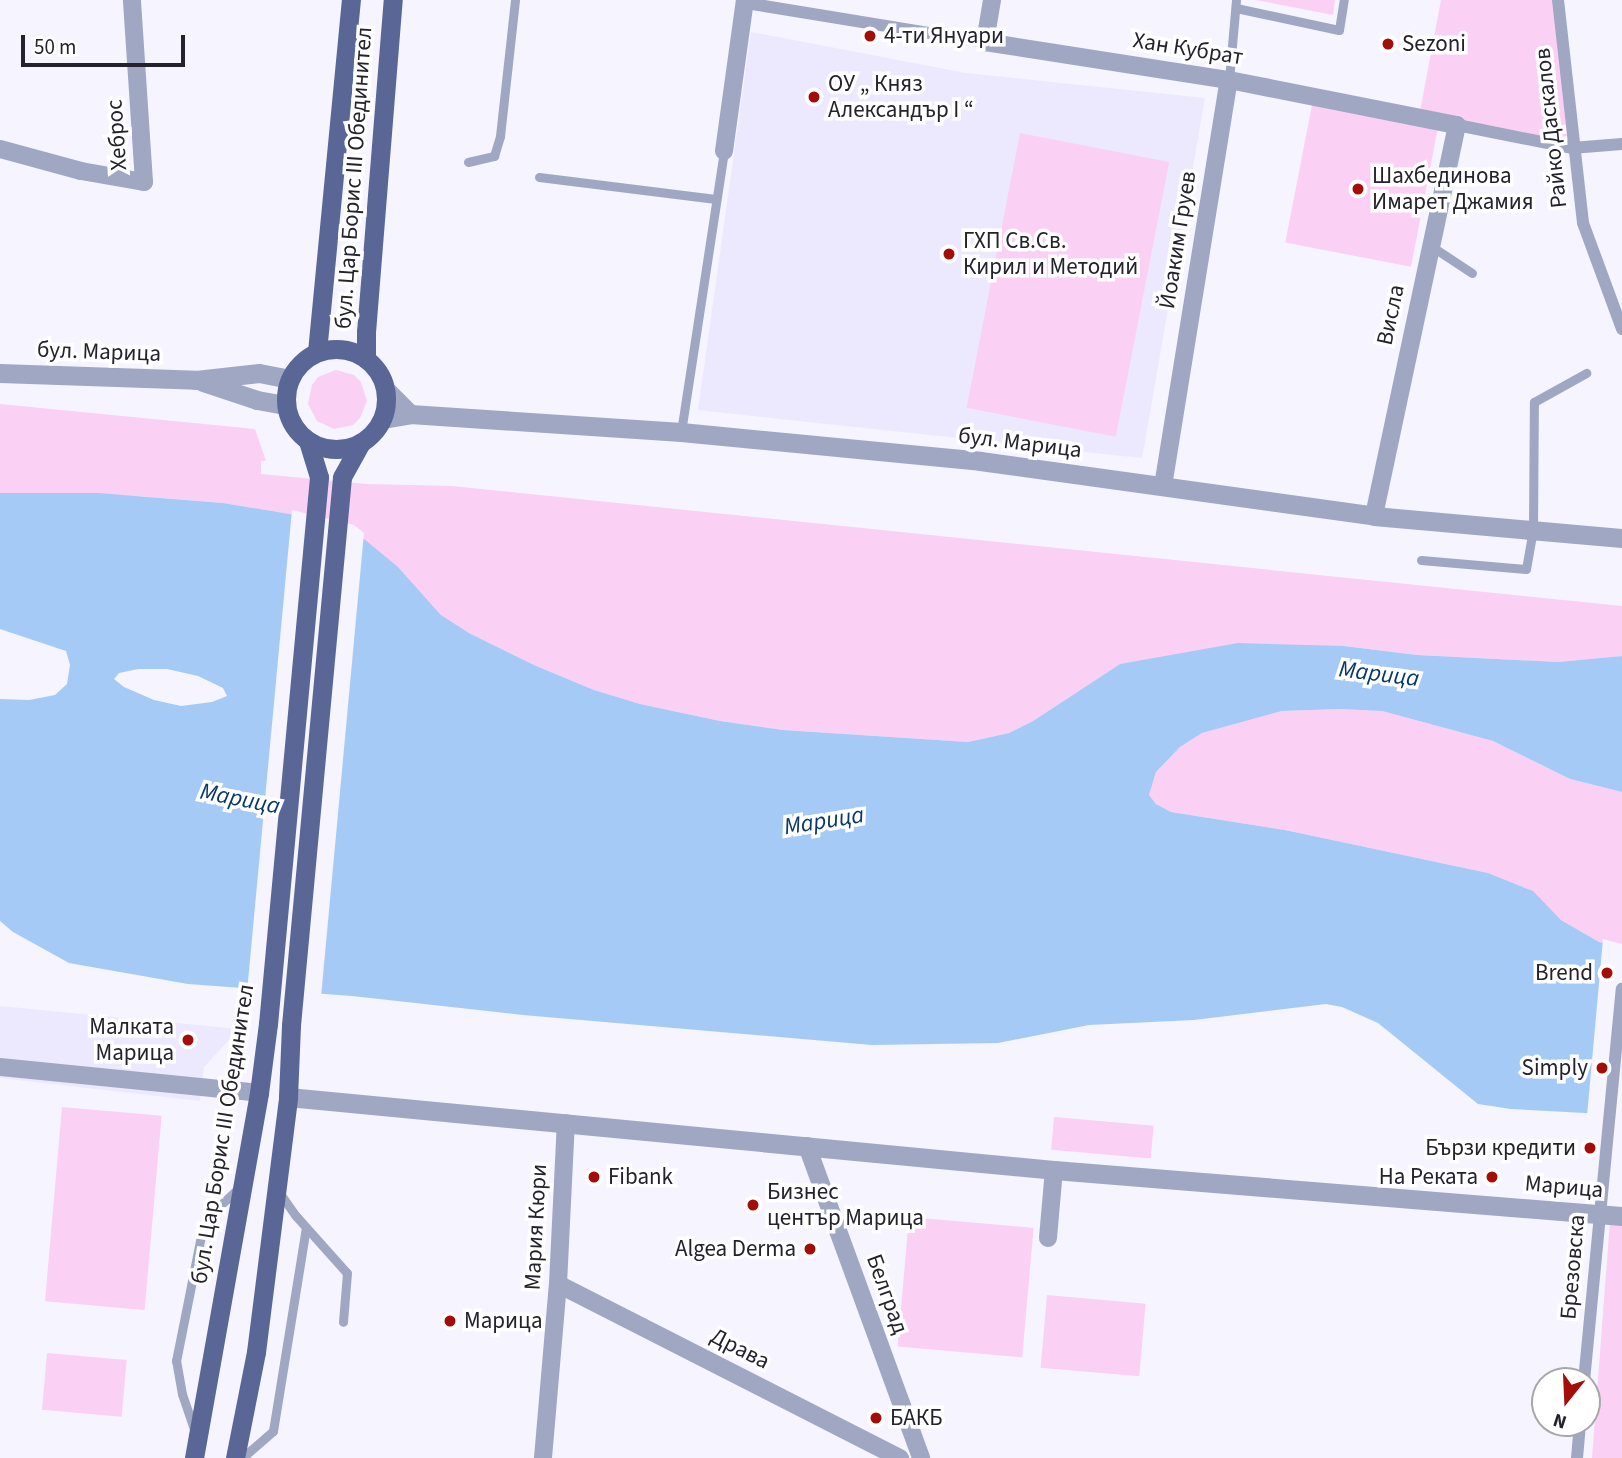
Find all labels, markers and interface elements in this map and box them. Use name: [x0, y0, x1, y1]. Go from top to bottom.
scale bar: [24, 21, 189, 65]
place label: 4-ти Януари: [884, 22, 1004, 50]
street label: бул. Цар Борис III Обединител: [330, 26, 378, 330]
street label: Хан Кубрат: [1131, 27, 1245, 71]
marker: 4-ти Януари: [862, 28, 878, 44]
place label: Sezoni: [1402, 30, 1466, 58]
text: 50 m: [34, 32, 76, 62]
marker: Sezoni: [1380, 36, 1396, 52]
street label: Райко Даскалов: [1529, 47, 1573, 209]
place label: ОУ „ Княз Александър I “: [828, 70, 974, 124]
marker: ОУ „ Княз Александър I “: [806, 89, 822, 105]
street label: Хеброс: [101, 98, 133, 172]
place label: Шахбединова Имарет Джамия: [1372, 162, 1534, 216]
street label: Йоаким Груев: [1154, 169, 1202, 311]
marker: Шахбединова Имарет Джамия: [1350, 181, 1366, 197]
place label: ГХП Св.Св. Кирил и Методий: [963, 227, 1138, 281]
marker: ГХП Св.Св. Кирил и Методий: [941, 246, 957, 262]
street label: Висла: [1371, 282, 1411, 348]
street label: бул. Марица: [37, 336, 161, 368]
street label: бул. Марица: [957, 422, 1083, 464]
water label: Марица: [1337, 655, 1421, 693]
water label: Марица: [198, 777, 282, 821]
water label: Марица: [782, 800, 866, 842]
place label: Brend: [1535, 959, 1593, 987]
marker: Brend: [1599, 965, 1615, 981]
street label: бул. Цар Борис III Обединител: [186, 982, 260, 1286]
place label: Малката Марица: [89, 1013, 174, 1067]
marker: Малката Марица: [180, 1032, 196, 1048]
place label: Simply: [1522, 1054, 1588, 1082]
marker: Simply: [1594, 1060, 1610, 1076]
place label: Бързи кредити: [1425, 1134, 1576, 1162]
marker: Бързи кредити: [1582, 1140, 1598, 1156]
street label: Мария Кюри: [519, 1163, 553, 1291]
place label: Fibank: [608, 1163, 673, 1191]
place label: На Реката: [1379, 1163, 1478, 1191]
marker: Fibank: [586, 1169, 602, 1185]
marker: На Реката: [1484, 1169, 1500, 1185]
street label: Марица: [1524, 1170, 1604, 1204]
place label: Бизнес център Марица: [767, 1178, 924, 1232]
marker: Бизнес център Марица: [745, 1197, 761, 1213]
street label: Брезовска: [1555, 1213, 1591, 1321]
place label: Algea Derma: [675, 1235, 796, 1263]
marker: Algea Derma: [802, 1241, 818, 1257]
street label: Белград: [860, 1250, 914, 1338]
place label: Марица: [464, 1307, 543, 1335]
marker: Марица: [442, 1313, 458, 1329]
street label: Драва: [706, 1323, 774, 1375]
north arrow: [1531, 1367, 1601, 1437]
place label: БАКБ: [890, 1404, 943, 1432]
text: N: [1550, 1406, 1570, 1435]
marker: БАКБ: [868, 1410, 884, 1426]

